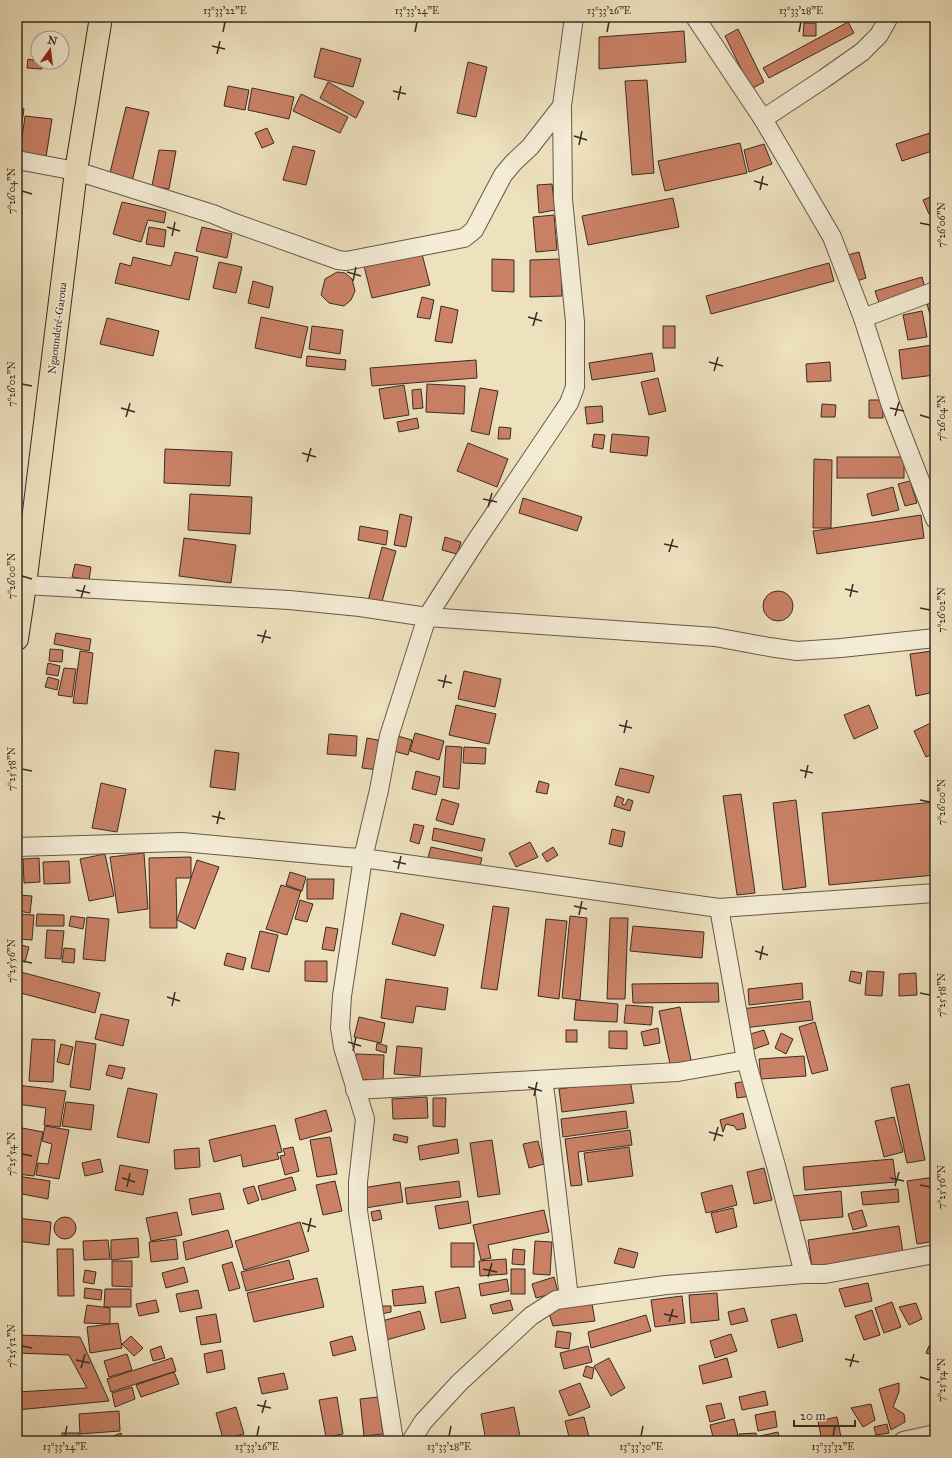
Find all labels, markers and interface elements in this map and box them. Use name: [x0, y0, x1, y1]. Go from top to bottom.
text: 13°33'22"E: [203, 5, 247, 17]
text: 13°33'24"E: [395, 5, 439, 17]
text: 13°33'26"E: [587, 5, 631, 17]
text: 13°33'28"E: [779, 5, 823, 17]
north arrow: [30, 30, 70, 70]
text: N: [46, 33, 59, 48]
text: 7°26'04"N: [6, 167, 18, 214]
text: 7°26'06"N: [936, 202, 948, 248]
street label: Ngaoundéré-Garoua: [45, 281, 70, 375]
text: 7°26'02"N: [6, 361, 18, 407]
text: 7°26'04"N: [936, 394, 948, 441]
text: 7°26'00"N: [6, 552, 18, 599]
text: 7°26'02"N: [936, 587, 948, 633]
text: 7°25'58"N: [6, 746, 18, 791]
text: 7°26'00"N: [936, 778, 948, 825]
text: 7°25'56"N: [6, 939, 18, 983]
text: 7°25'58"N: [936, 972, 948, 1017]
text: 7°25'54"N: [6, 1131, 18, 1176]
text: 7°25'56"N: [936, 1165, 948, 1209]
text: 7°25'52"N: [6, 1324, 18, 1368]
text: 7°25'54"N: [936, 1357, 948, 1402]
scale bar: [794, 1402, 855, 1428]
text: 20 m: [800, 1409, 826, 1423]
text: 13°33'24"E: [43, 1441, 87, 1453]
text: 13°33'26"E: [235, 1441, 279, 1453]
text: 13°33'28"E: [427, 1441, 471, 1453]
text: 13°33'30"E: [619, 1441, 663, 1453]
text: 13°33'32"E: [812, 1441, 854, 1453]

